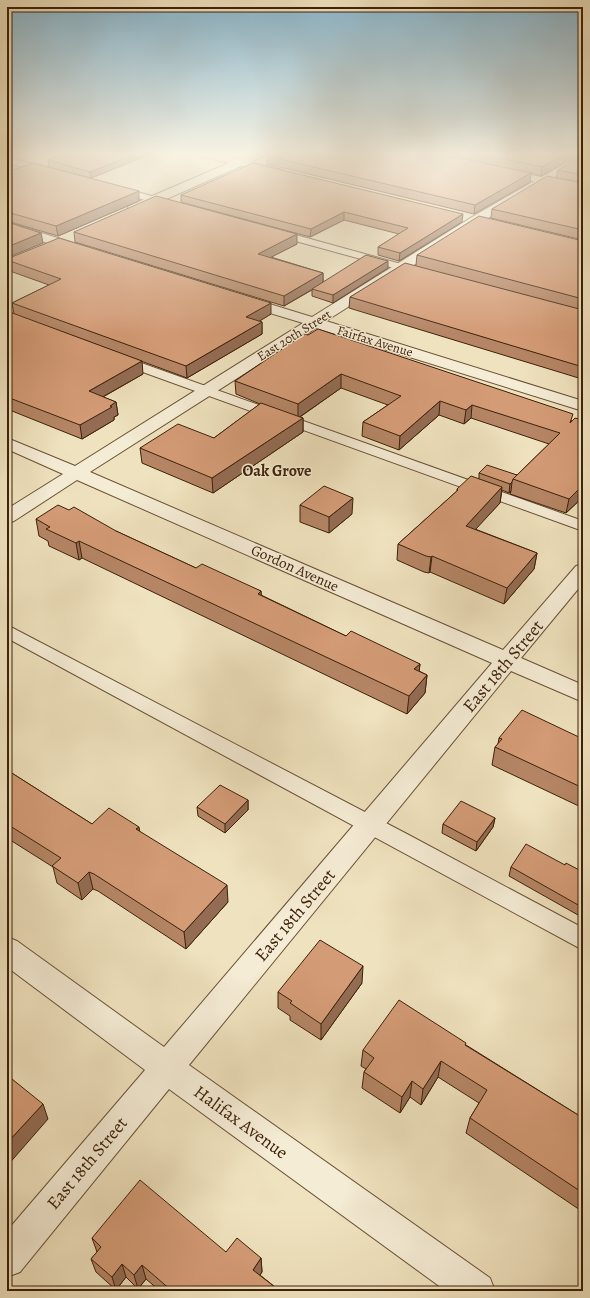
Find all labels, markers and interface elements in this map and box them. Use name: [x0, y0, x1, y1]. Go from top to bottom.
street label: East 20th Street: [254, 305, 335, 365]
street label: Fairfax Avenue: [335, 321, 415, 361]
district label: Oak Grove: [243, 460, 311, 482]
street label: Gordon Avenue: [248, 540, 342, 596]
street label: East 18th Street: [457, 615, 549, 717]
street label: East 18th Street: [249, 864, 341, 966]
street label: Halifax Avenue: [189, 1080, 293, 1164]
street label: East 18th Street: [41, 1112, 133, 1214]

